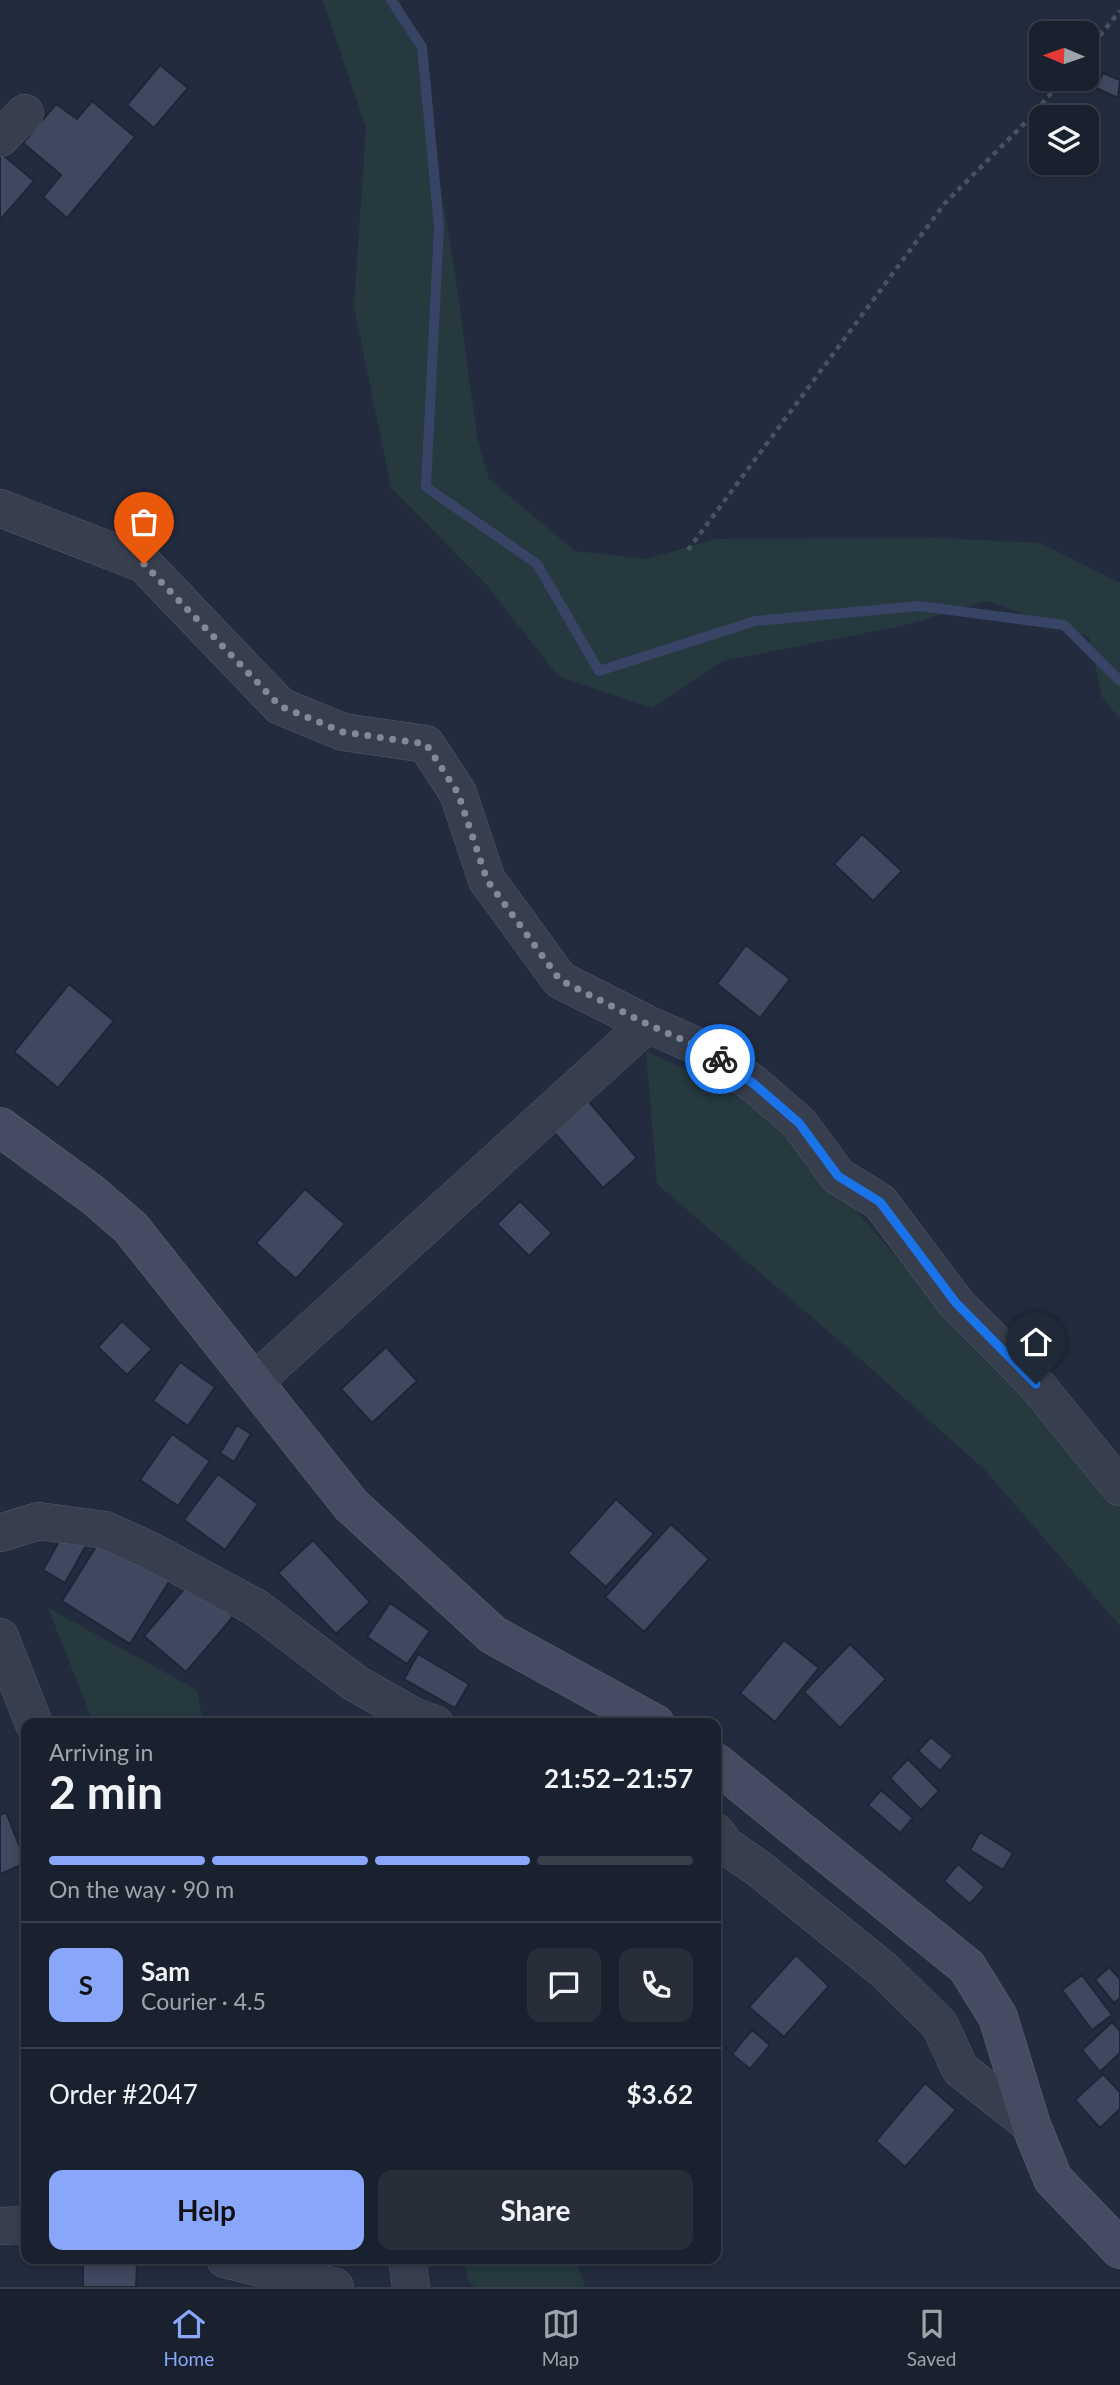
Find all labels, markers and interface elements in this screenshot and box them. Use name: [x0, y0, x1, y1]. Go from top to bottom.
north arrow: [1029, 21, 1099, 91]
map controls: [1029, 21, 1099, 175]
button: layers: [1029, 105, 1099, 175]
pin: [114, 492, 174, 564]
icon: bag: [125, 503, 163, 541]
courier: [685, 1024, 755, 1094]
icon: bike: [701, 1040, 739, 1078]
pin: [1006, 1312, 1066, 1384]
icon: home: [1017, 1323, 1055, 1361]
text: Arriving in: [49, 1738, 153, 1766]
text: 21:52–21:57: [544, 1762, 693, 1794]
text: 2 min: [49, 1764, 163, 1819]
text: On the way · 90 m: [49, 1875, 234, 1903]
button: chat: [527, 1948, 601, 2022]
button: phone: [619, 1948, 693, 2022]
text: Sam: [141, 1955, 190, 1987]
text: S: [79, 1969, 93, 2001]
text: Courier · 4.5: [141, 1987, 266, 2015]
text: Order #2047: [49, 2078, 198, 2110]
text: $3.62: [627, 2078, 693, 2110]
button: Help: [49, 2170, 364, 2250]
button: Share: [378, 2170, 693, 2250]
tab: Home: [164, 2305, 214, 2370]
tab: Map: [542, 2305, 580, 2370]
tab: Saved: [907, 2305, 956, 2370]

